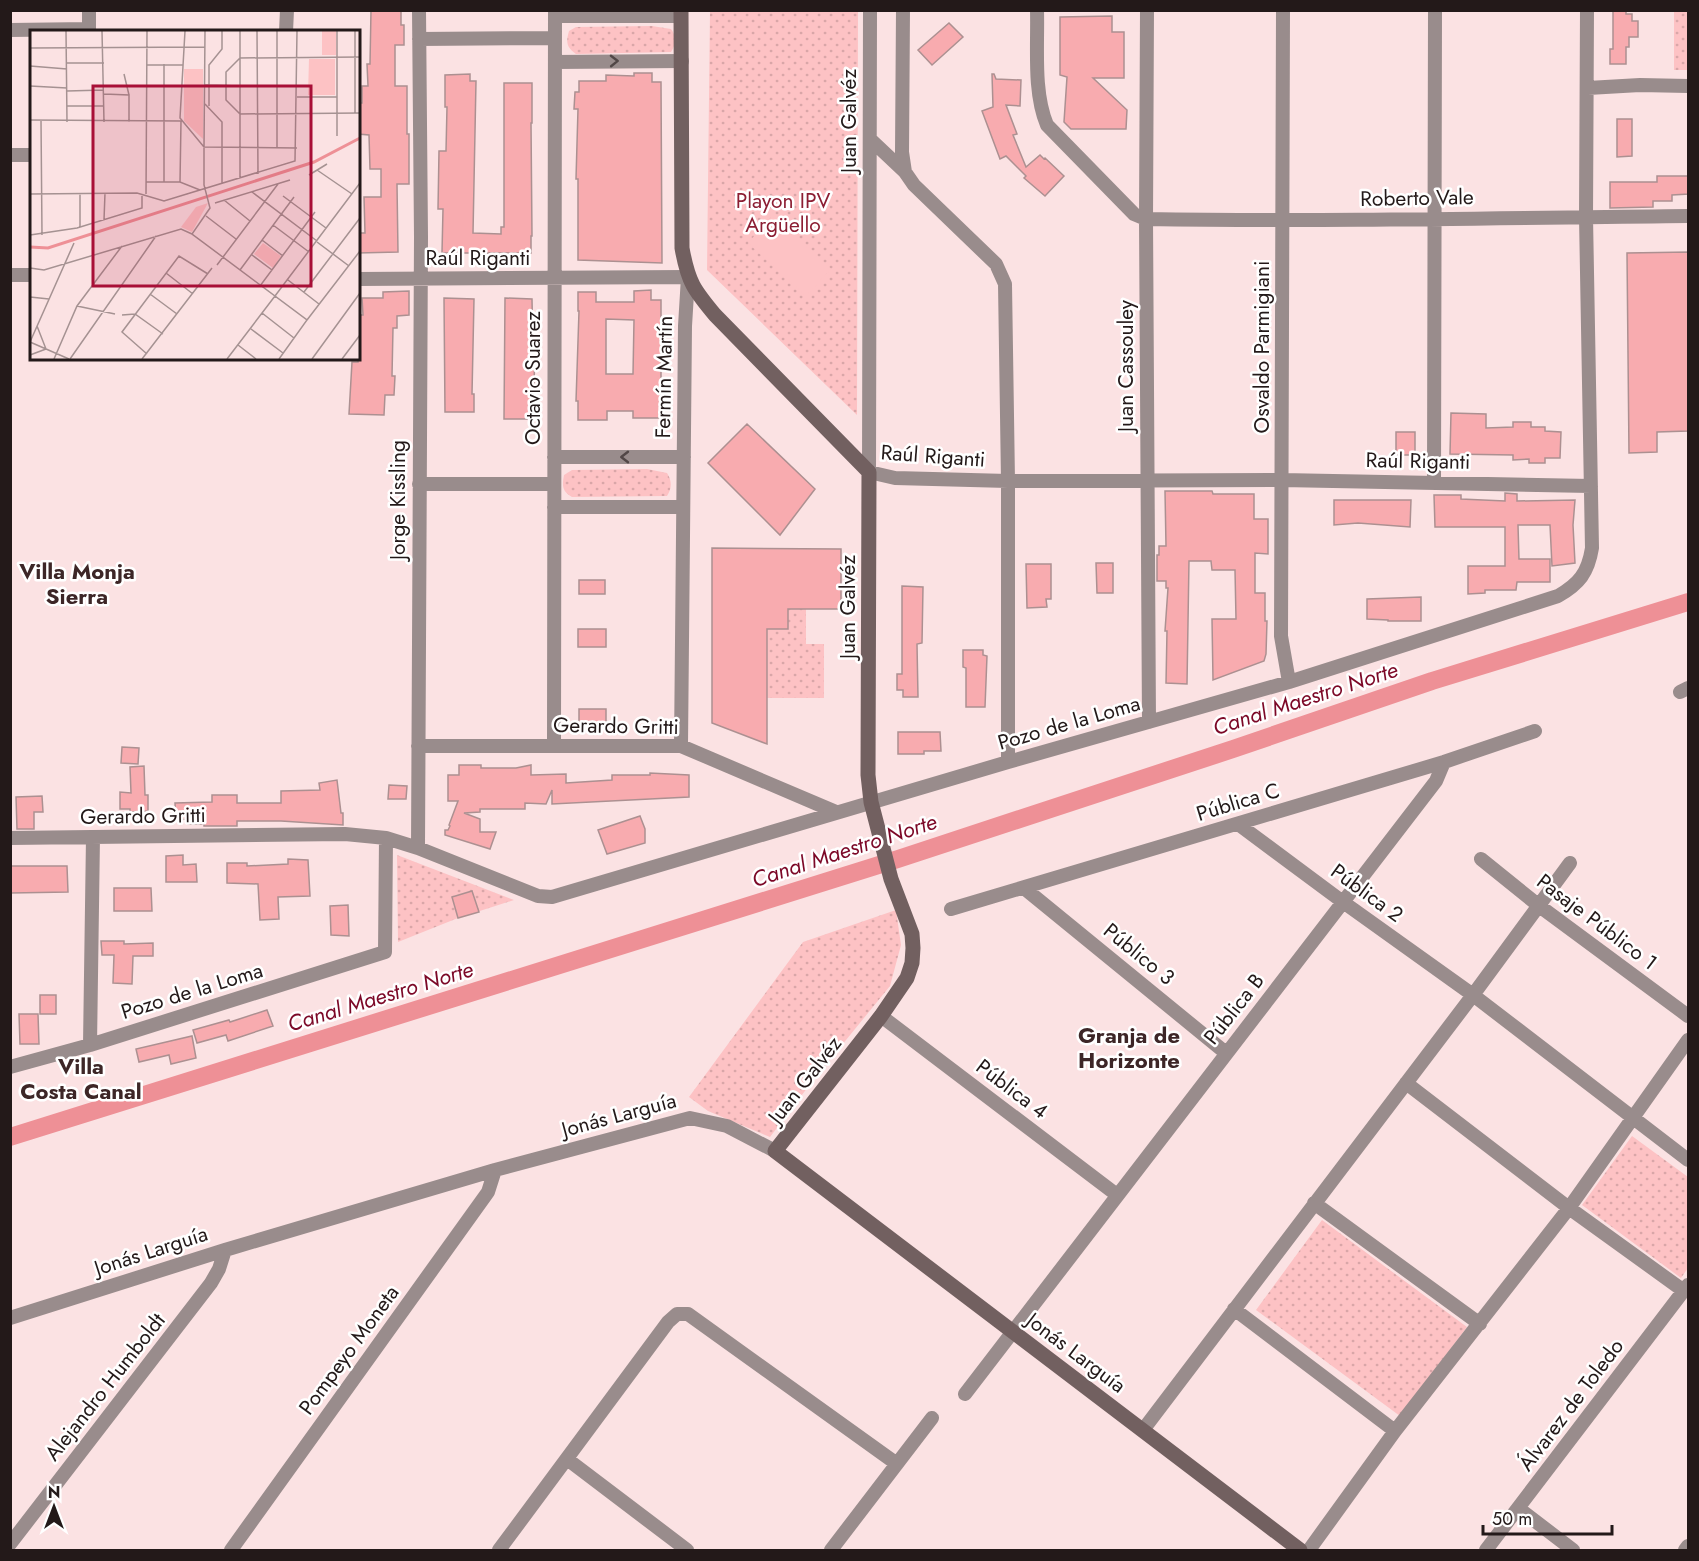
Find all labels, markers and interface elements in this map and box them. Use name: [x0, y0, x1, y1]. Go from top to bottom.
inset map: [30, 30, 360, 360]
one-way arrow: [609, 55, 618, 68]
street label: Juan Galvéz: [834, 69, 864, 176]
street label: Roberto Vale: [1360, 182, 1474, 214]
park label: Playon IPV Argüello: [736, 186, 830, 240]
street label: Raúl Riganti: [426, 243, 530, 273]
street label: Osvaldo Parmigiani: [1247, 261, 1277, 433]
street label: Juan Cassouley: [1111, 299, 1141, 435]
street label: Octavio Suarez: [518, 311, 548, 445]
street label: Fermín Martín: [648, 315, 680, 439]
street label: Raúl Riganti: [880, 437, 986, 475]
street label: Jorge Kissling: [383, 440, 413, 563]
street label: Raúl Riganti: [1365, 445, 1471, 477]
one-way arrow: [621, 451, 630, 463]
district label: Villa Monja Sierra: [18, 555, 135, 612]
street label: Juan Galvéz: [833, 555, 863, 662]
water label: Canal Maestro Norte: [1208, 653, 1402, 743]
street label: Pozo de la Loma: [994, 688, 1144, 758]
street label: Gerardo Gritti: [553, 710, 679, 742]
street label: Pública C: [1193, 775, 1283, 829]
street label: Gerardo Gritti: [80, 800, 206, 832]
water label: Canal Maestro Norte: [747, 805, 941, 895]
street label: Pública 2: [1325, 856, 1409, 930]
street label: Pasaje Público 1: [1530, 867, 1664, 977]
street label: Público 3: [1097, 916, 1181, 992]
water label: Canal Maestro Norte: [283, 953, 477, 1039]
street label: Pozo de la Loma: [117, 955, 267, 1027]
street label: Pública B: [1197, 967, 1271, 1051]
district label: Granja de Horizonte: [1078, 1019, 1180, 1076]
street label: Juan Galvéz: [759, 1029, 849, 1133]
district label: Villa Costa Canal: [20, 1050, 142, 1107]
street label: Pública 4: [970, 1052, 1054, 1126]
street label: Jonás Larguía: [555, 1085, 680, 1145]
street label: Jonás Larguía: [88, 1219, 212, 1284]
street label: Pompeyo Moneta: [292, 1279, 406, 1421]
street label: Jonás Larguía: [1018, 1304, 1132, 1400]
street label: Alejandro Humboldt: [38, 1307, 172, 1467]
street label: Álvarez de Toledo: [1511, 1333, 1631, 1477]
north arrow: [24, 1477, 84, 1537]
text: N: [48, 1481, 60, 1504]
scale bar: [1483, 1498, 1612, 1536]
text: 50 m: [1492, 1506, 1532, 1532]

